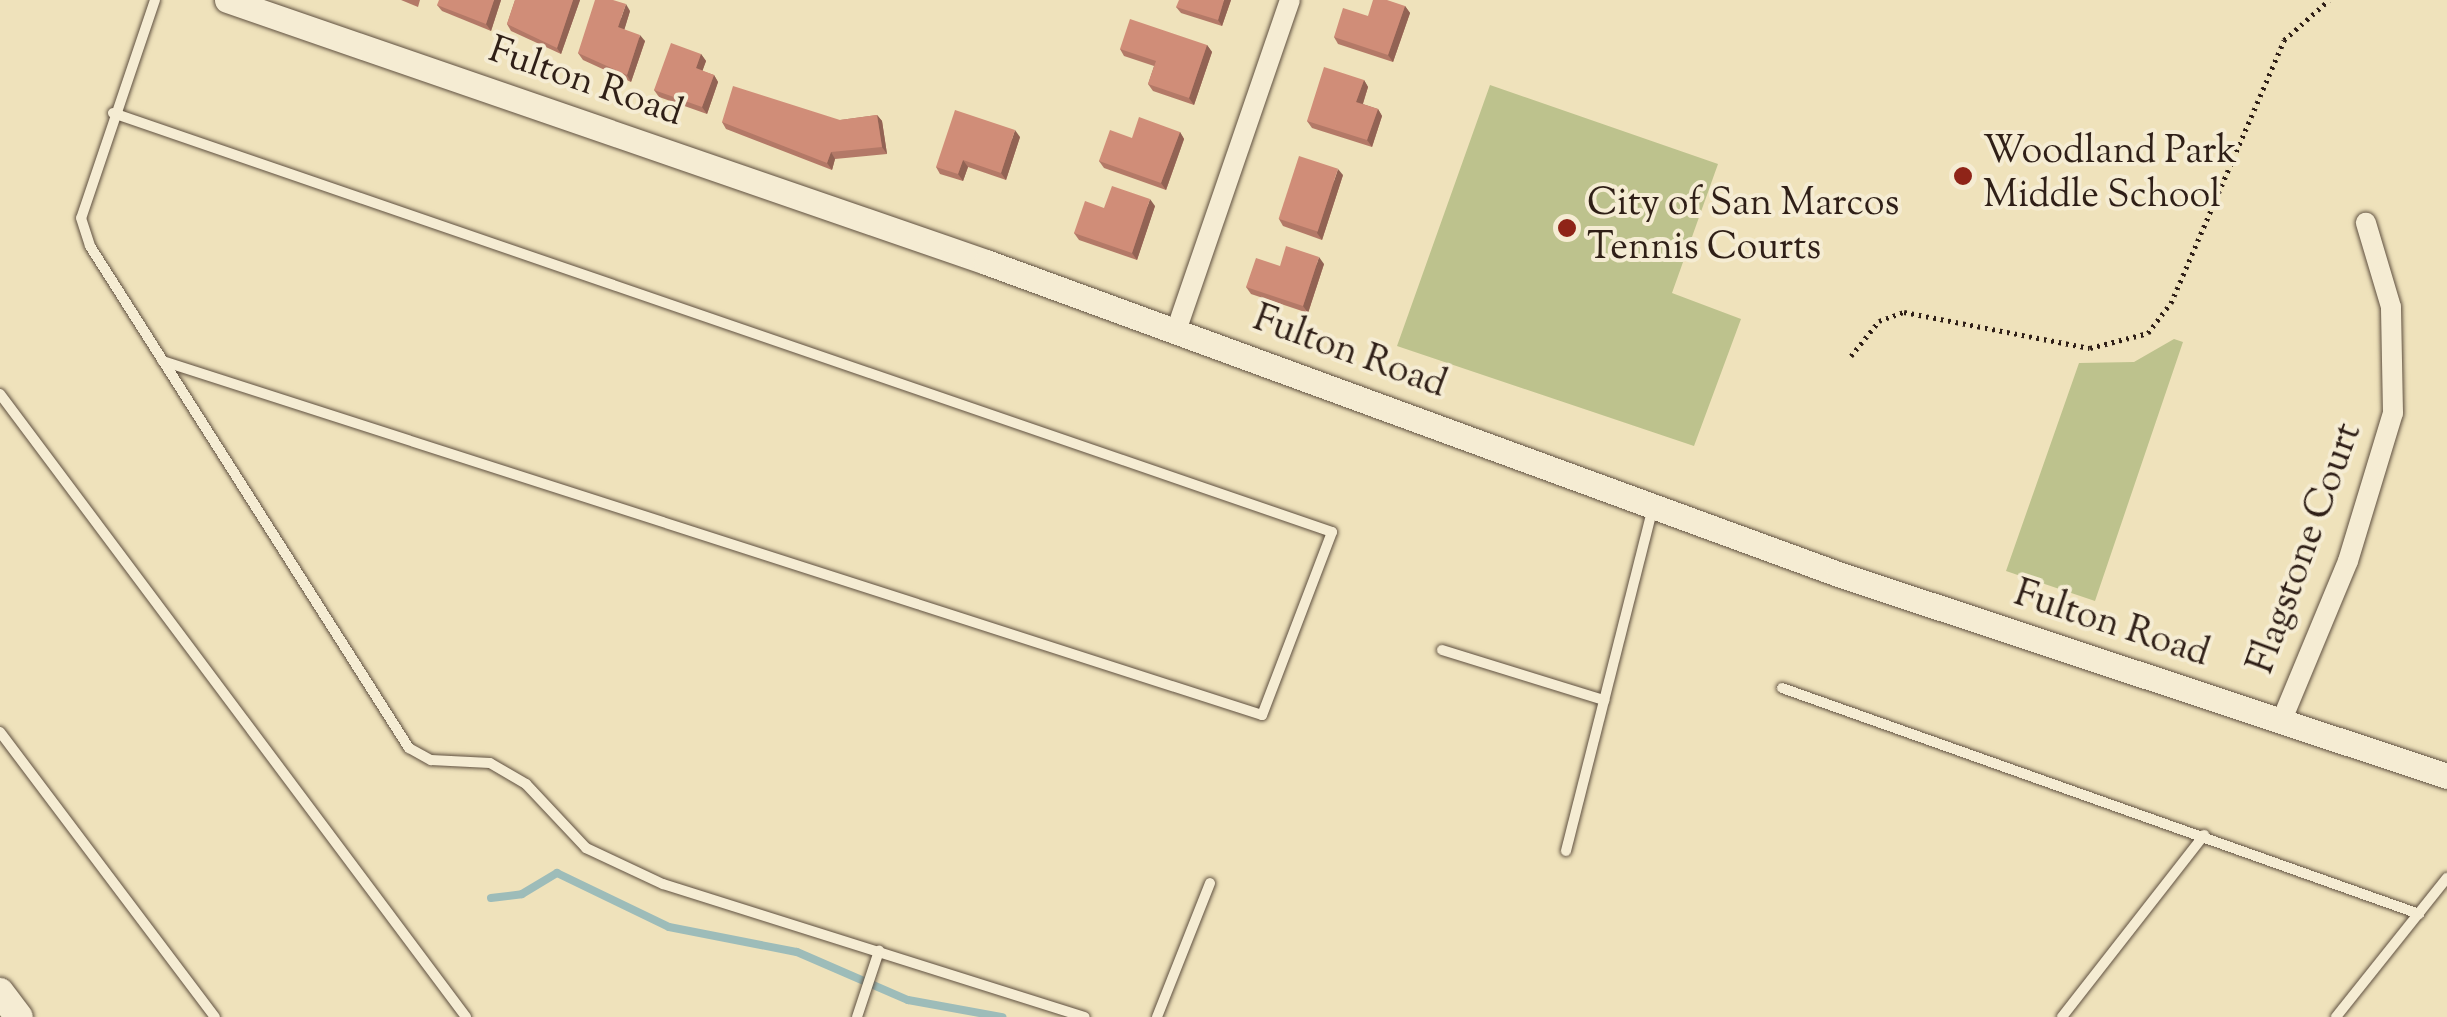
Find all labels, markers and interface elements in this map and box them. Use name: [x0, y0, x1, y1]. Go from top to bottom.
street label: Fulton Road: [482, 30, 688, 138]
place label: Woodland Park Middle School: [1983, 131, 2237, 220]
marker: Woodland Park Middle School: [1952, 165, 1974, 187]
place label: City of San Marcos Tennis Courts: [1587, 183, 1899, 272]
marker: City of San Marcos Tennis Courts: [1556, 217, 1578, 239]
street label: Fulton Road: [1246, 298, 1452, 410]
street label: Flagstone Court: [2241, 418, 2373, 680]
street label: Fulton Road: [2008, 573, 2214, 679]

